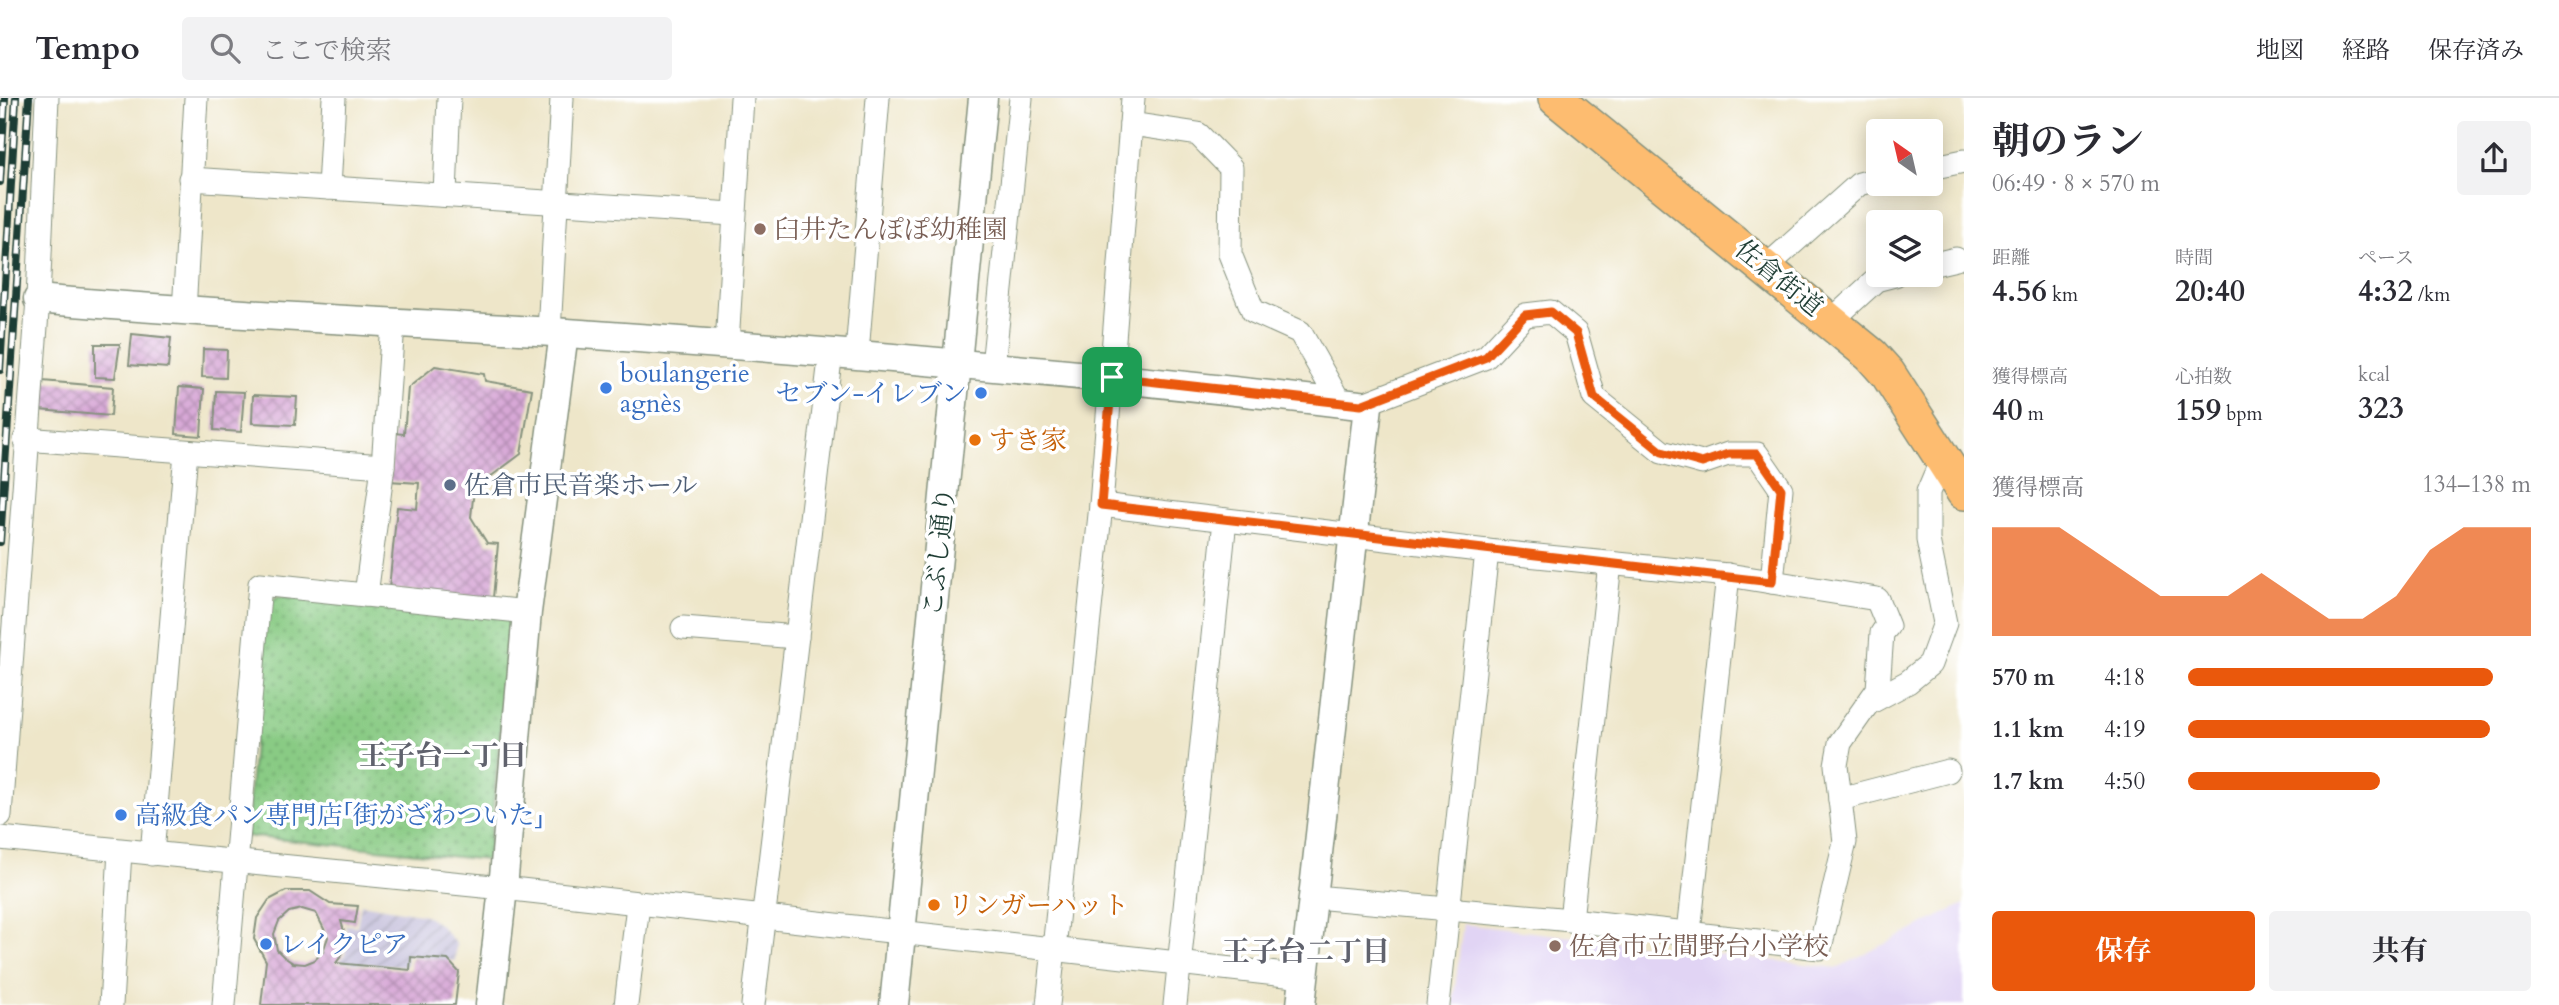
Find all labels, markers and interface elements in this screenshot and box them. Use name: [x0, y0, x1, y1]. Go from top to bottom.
search box: [182, 17, 672, 80]
text: Tempo: [35, 26, 140, 71]
icon: search: [206, 29, 244, 67]
text: ここで検索: [262, 33, 392, 68]
text: 地図: [2256, 34, 2304, 67]
text: 経路: [2342, 34, 2390, 67]
text: 保存済み: [2428, 34, 2524, 67]
text: 朝のラン: [1992, 116, 2144, 168]
north arrow: [1866, 119, 1942, 196]
map controls: [1866, 119, 1943, 287]
button: share: [2457, 121, 2531, 195]
text: 06:49 · 8 × 570 m: [1992, 168, 2160, 199]
button: layers: [1866, 210, 1943, 287]
place label: 臼井たんぽぽ幼稚園: [774, 212, 1008, 247]
marker: 臼井たんぽぽ幼稚園: [752, 221, 768, 237]
street label: 佐倉街道: [1728, 232, 1830, 324]
text: 距離: [1992, 245, 2030, 271]
text: 時間: [2175, 245, 2213, 271]
text: ペース: [2358, 245, 2414, 271]
text: 4.56: [1992, 271, 2047, 312]
text: 20:40: [2175, 271, 2245, 312]
text: 4:32: [2358, 271, 2413, 312]
text: km: [2047, 282, 2078, 308]
text: /km: [2413, 282, 2450, 308]
pin: [1082, 347, 1142, 407]
place label: boulangerie agnès: [620, 356, 750, 421]
icon: arrive: [1093, 358, 1131, 396]
text: kcal: [2358, 362, 2390, 388]
text: 獲得標高: [1992, 364, 2068, 390]
text: 心拍数: [2175, 364, 2232, 390]
place label: セブン-イレブン: [775, 376, 967, 411]
marker: boulangerie agnès: [598, 380, 614, 396]
marker: セブン-イレブン: [973, 385, 989, 401]
text: 323: [2358, 388, 2404, 429]
text: 40: [1992, 390, 2023, 431]
text: 159: [2175, 390, 2221, 431]
text: m: [2023, 401, 2044, 427]
text: bpm: [2221, 401, 2263, 427]
place label: すき家: [989, 423, 1067, 458]
marker: すき家: [967, 432, 983, 448]
place label: 佐倉市民音楽ホール: [464, 468, 697, 503]
text: 134–138 m: [2422, 469, 2531, 500]
text: 獲得標高: [1992, 472, 2084, 503]
marker: 佐倉市民音楽ホール: [442, 477, 458, 493]
street label: こぶし通り: [915, 486, 963, 618]
text: 570 m: [1992, 662, 2055, 693]
text: 4:18: [2104, 662, 2145, 693]
text: 1.1 km: [1992, 714, 2064, 745]
text: 4:19: [2104, 714, 2145, 745]
district label: 王子台一丁目: [359, 737, 527, 775]
text: 1.7 km: [1992, 766, 2064, 797]
text: 4:50: [2104, 766, 2145, 797]
place label: 高級食パン専門店「街がざわついた」: [135, 798, 544, 833]
marker: 高級食パン専門店「街がざわついた」: [113, 807, 129, 823]
place label: リンガーハット: [948, 888, 1129, 923]
marker: リンガーハット: [926, 897, 942, 913]
button: 保存: [1992, 911, 2255, 991]
button: 共有: [2269, 911, 2531, 991]
place label: レイクピア: [280, 927, 408, 962]
place label: 佐倉市立間野台小学校: [1569, 929, 1829, 964]
district label: 王子台二丁目: [1222, 933, 1390, 971]
marker: レイクピア: [258, 936, 274, 952]
marker: 佐倉市立間野台小学校: [1547, 938, 1563, 954]

